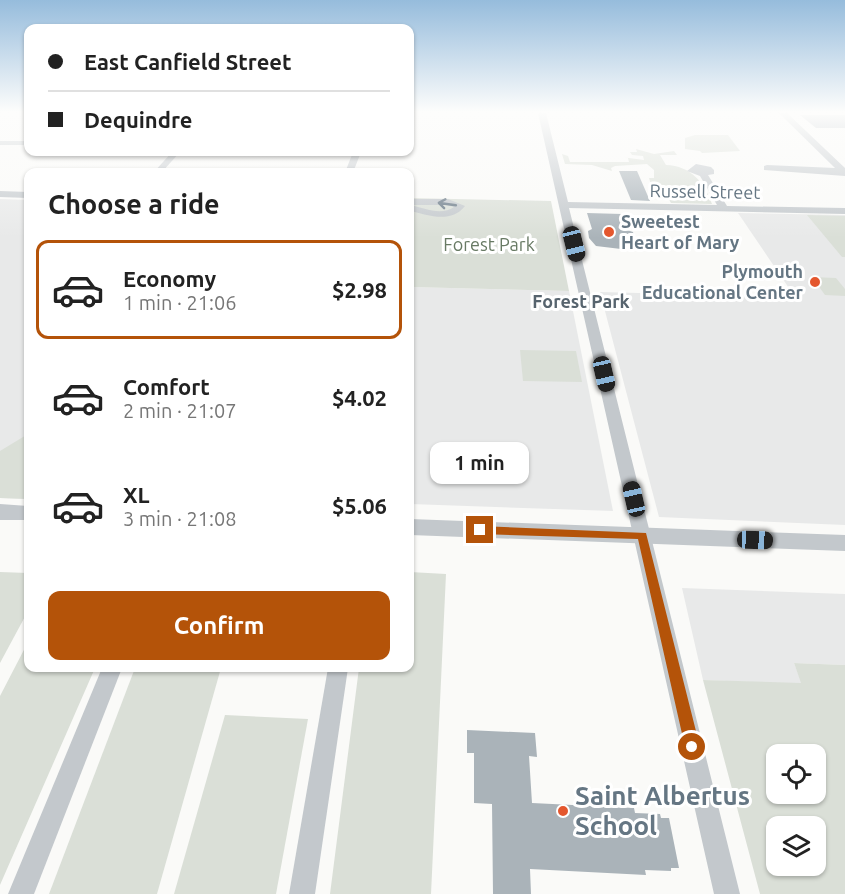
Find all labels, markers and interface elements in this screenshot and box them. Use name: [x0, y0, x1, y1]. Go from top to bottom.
text: East Canfield Street: [84, 49, 291, 74]
text: Dequindre: [84, 107, 192, 132]
street label: Russell Street: [649, 180, 761, 202]
text: Choose a ride: [48, 189, 220, 219]
one-way arrow: [438, 198, 458, 209]
place label: Sweetest Heart of Mary: [621, 211, 740, 252]
car: [561, 224, 587, 264]
marker: Sweetest Heart of Mary: [602, 225, 616, 239]
park label: Forest Park: [443, 234, 535, 254]
place label: Plymouth Educational Center: [642, 261, 804, 302]
icon: car: [51, 263, 105, 317]
text: Economy: [123, 266, 216, 291]
marker: Plymouth Educational Center: [808, 275, 822, 289]
text: $2.98: [332, 277, 387, 302]
text: 1 min · 21:06: [123, 291, 237, 314]
district label: Forest Park: [532, 291, 630, 311]
car: [591, 354, 617, 394]
icon: car: [51, 371, 105, 425]
text: Comfort: [123, 374, 210, 399]
text: $4.02: [332, 385, 387, 410]
text: 2 min · 21:07: [123, 399, 237, 422]
callout: 1 min: [430, 443, 530, 485]
text: 1 min: [454, 451, 505, 474]
icon: car: [51, 479, 105, 533]
car: [621, 479, 647, 519]
text: XL: [123, 482, 150, 507]
text: $5.06: [332, 493, 387, 518]
text: 3 min · 21:08: [123, 507, 237, 530]
route end: [466, 516, 493, 543]
car: [737, 530, 773, 550]
button: Confirm: [48, 591, 390, 660]
route start: [678, 733, 705, 760]
map controls: [766, 744, 826, 876]
button: locate: [766, 744, 826, 804]
place label: Saint Albertus School: [575, 781, 750, 840]
marker: Saint Albertus School: [556, 804, 570, 818]
button: layers: [766, 816, 826, 876]

